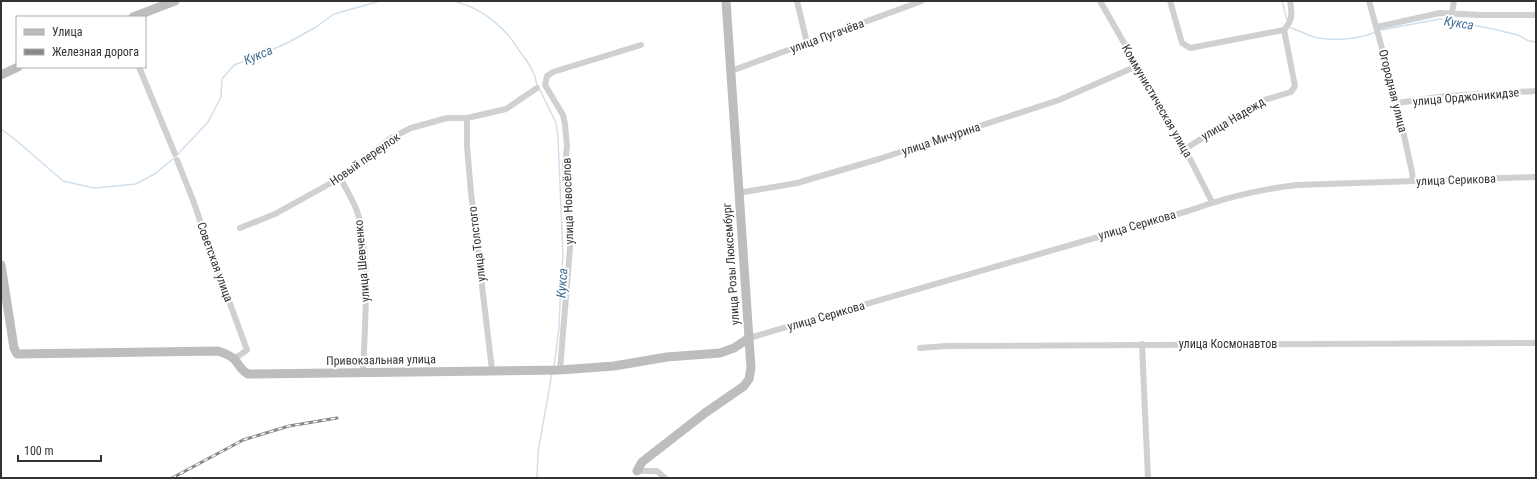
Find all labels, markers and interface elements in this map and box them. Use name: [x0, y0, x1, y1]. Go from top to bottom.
water label: Кукса: [1443, 13, 1475, 33]
legend: [16, 16, 146, 68]
street label: улица Пугачёва: [788, 16, 866, 56]
text: Улица: [52, 25, 83, 39]
water label: Кукса: [241, 42, 275, 68]
street label: Коммунистическая улица: [1119, 42, 1195, 160]
text: Железная дорога: [52, 45, 139, 59]
street label: Огородная улица: [1376, 48, 1410, 134]
street label: улица Орджоникидзе: [1412, 85, 1520, 109]
street label: улица Надежд: [1199, 94, 1268, 143]
street label: улица Мичурина: [900, 120, 982, 158]
street label: Новый переулок: [327, 129, 403, 188]
street label: улица Новосёлов: [559, 157, 577, 245]
street label: улица Серикова: [1416, 172, 1496, 188]
street label: улица Розы Люксембург: [720, 202, 742, 325]
street label: улица Толстого: [465, 205, 489, 283]
street label: улица Серикова: [1097, 207, 1177, 243]
street label: улица Шевченко: [351, 219, 373, 303]
street label: Советская улица: [194, 220, 236, 304]
water label: Кукса: [553, 268, 571, 298]
street label: улица Серикова: [786, 298, 866, 334]
street label: улица Космонавтов: [1179, 337, 1277, 351]
street label: Привокзальная улица: [326, 352, 436, 368]
scale bar: [18, 437, 101, 463]
text: 100 m: [24, 444, 54, 458]

